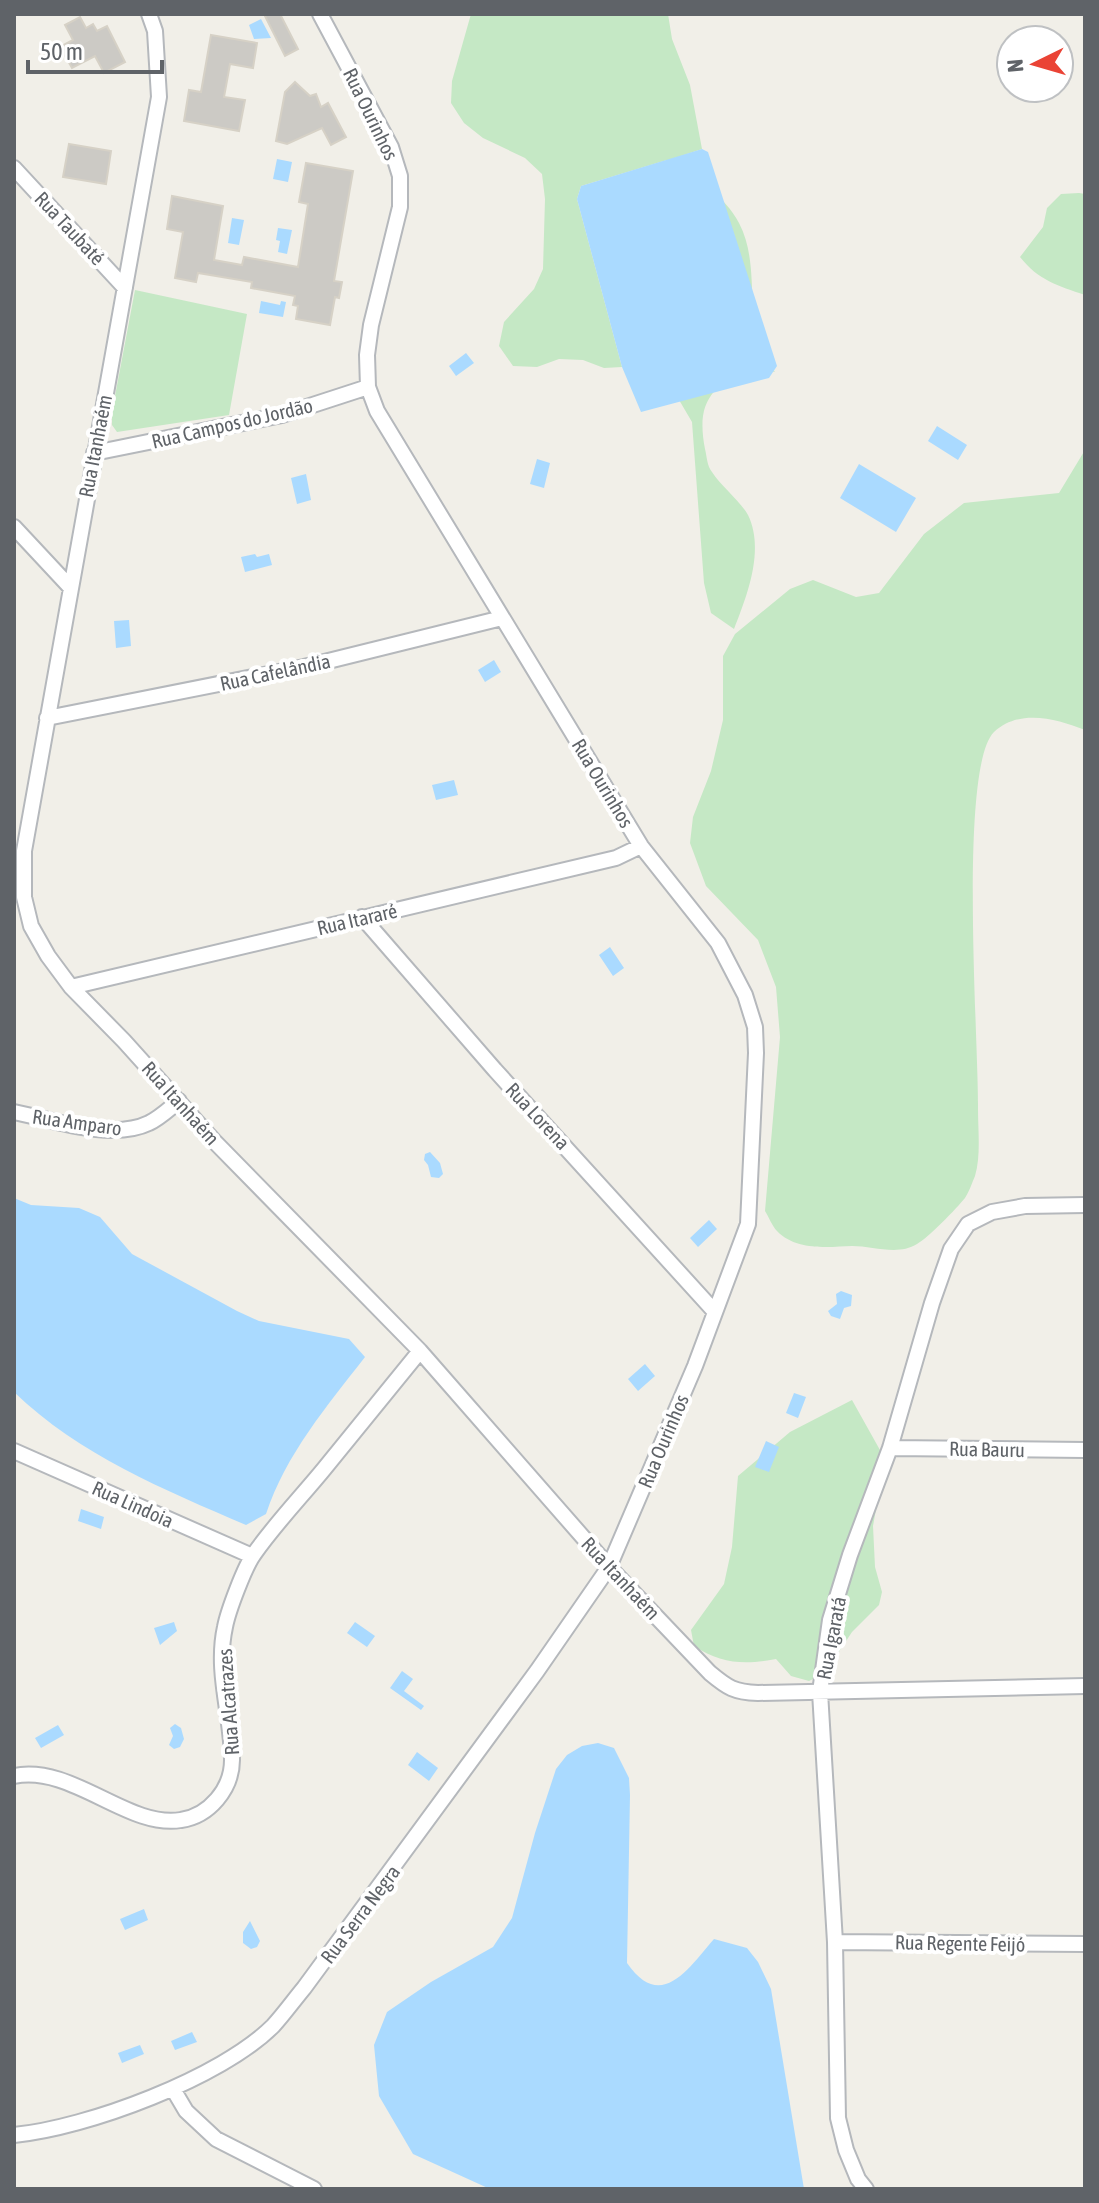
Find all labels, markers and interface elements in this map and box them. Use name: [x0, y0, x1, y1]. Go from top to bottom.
scale bar: [28, 24, 162, 74]
north arrow: [995, 24, 1075, 104]
text: 50 m: [40, 38, 83, 65]
text: N: [1002, 58, 1029, 73]
street label: Rua Ourinhos: [339, 64, 403, 164]
street label: Rua Taubaté: [30, 187, 110, 269]
street label: Rua Itanhaém: [74, 393, 116, 499]
street label: Rua Campos do Jordão: [149, 393, 315, 453]
street label: Rua Cafelândia: [218, 649, 332, 695]
street label: Rua Ourinhos: [568, 734, 638, 832]
street label: Rua Itararé: [315, 899, 399, 939]
street label: Rua Itanhaém: [138, 1057, 224, 1149]
street label: Rua Lorena: [501, 1078, 575, 1154]
street label: Rua Amparo: [31, 1104, 123, 1140]
street label: Rua Ourinhos: [633, 1391, 693, 1491]
street label: Rua Bauru: [949, 1437, 1025, 1461]
street label: Rua Lindoia: [89, 1476, 177, 1532]
street label: Rua Itanhaém: [577, 1532, 665, 1624]
street label: Rua Igaratá: [812, 1594, 850, 1682]
street label: Rua Alcatrazes: [213, 1648, 243, 1756]
street label: Rua Serra Negra: [316, 1860, 404, 1968]
street label: Rua Regente Feijó: [895, 1930, 1025, 1956]

